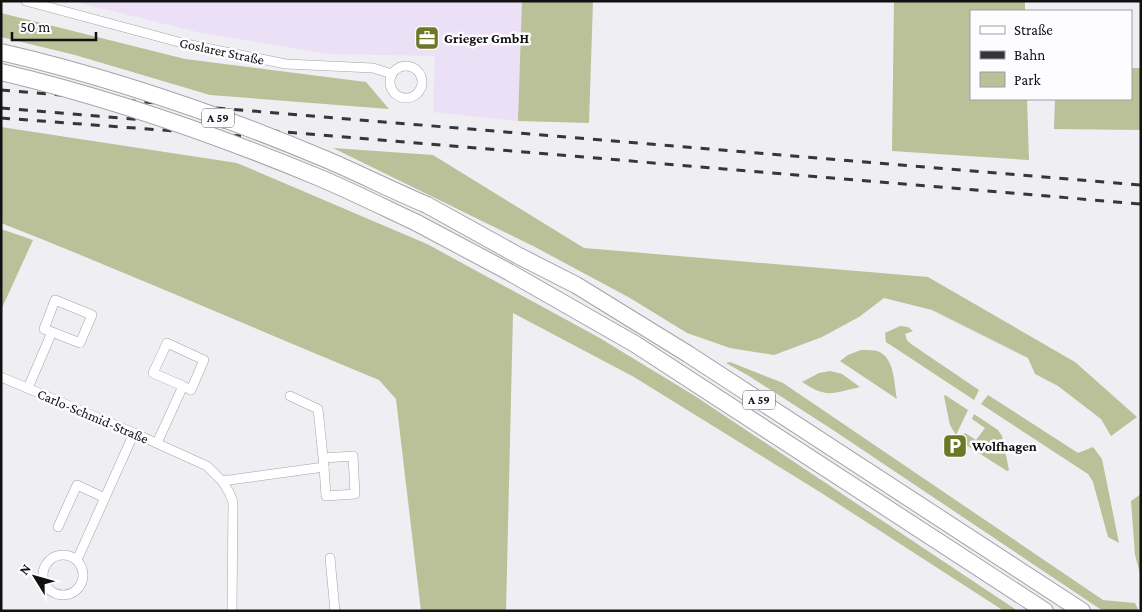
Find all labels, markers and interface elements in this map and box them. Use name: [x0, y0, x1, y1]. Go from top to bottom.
scale bar: [12, 10, 96, 42]
legend: [970, 10, 1132, 100]
text: 50 m: [20, 19, 50, 35]
text: Straße: [1014, 22, 1053, 38]
office icon: Grieger GmbH: [414, 25, 440, 51]
place label: Grieger GmbH: [444, 30, 529, 46]
street label: Goslarer Straße: [178, 34, 266, 68]
text: Bahn: [1014, 47, 1045, 63]
text: Park: [1014, 72, 1041, 88]
road number: A 59: [202, 109, 234, 128]
street label: Carlo-Schmid-Straße: [35, 385, 151, 447]
road number: A 59: [743, 390, 775, 410]
parking icon: Wolfhagen: [942, 433, 968, 459]
place label: Wolfhagen: [971, 438, 1037, 454]
north arrow: [10, 552, 60, 602]
text: N: [15, 560, 34, 578]

